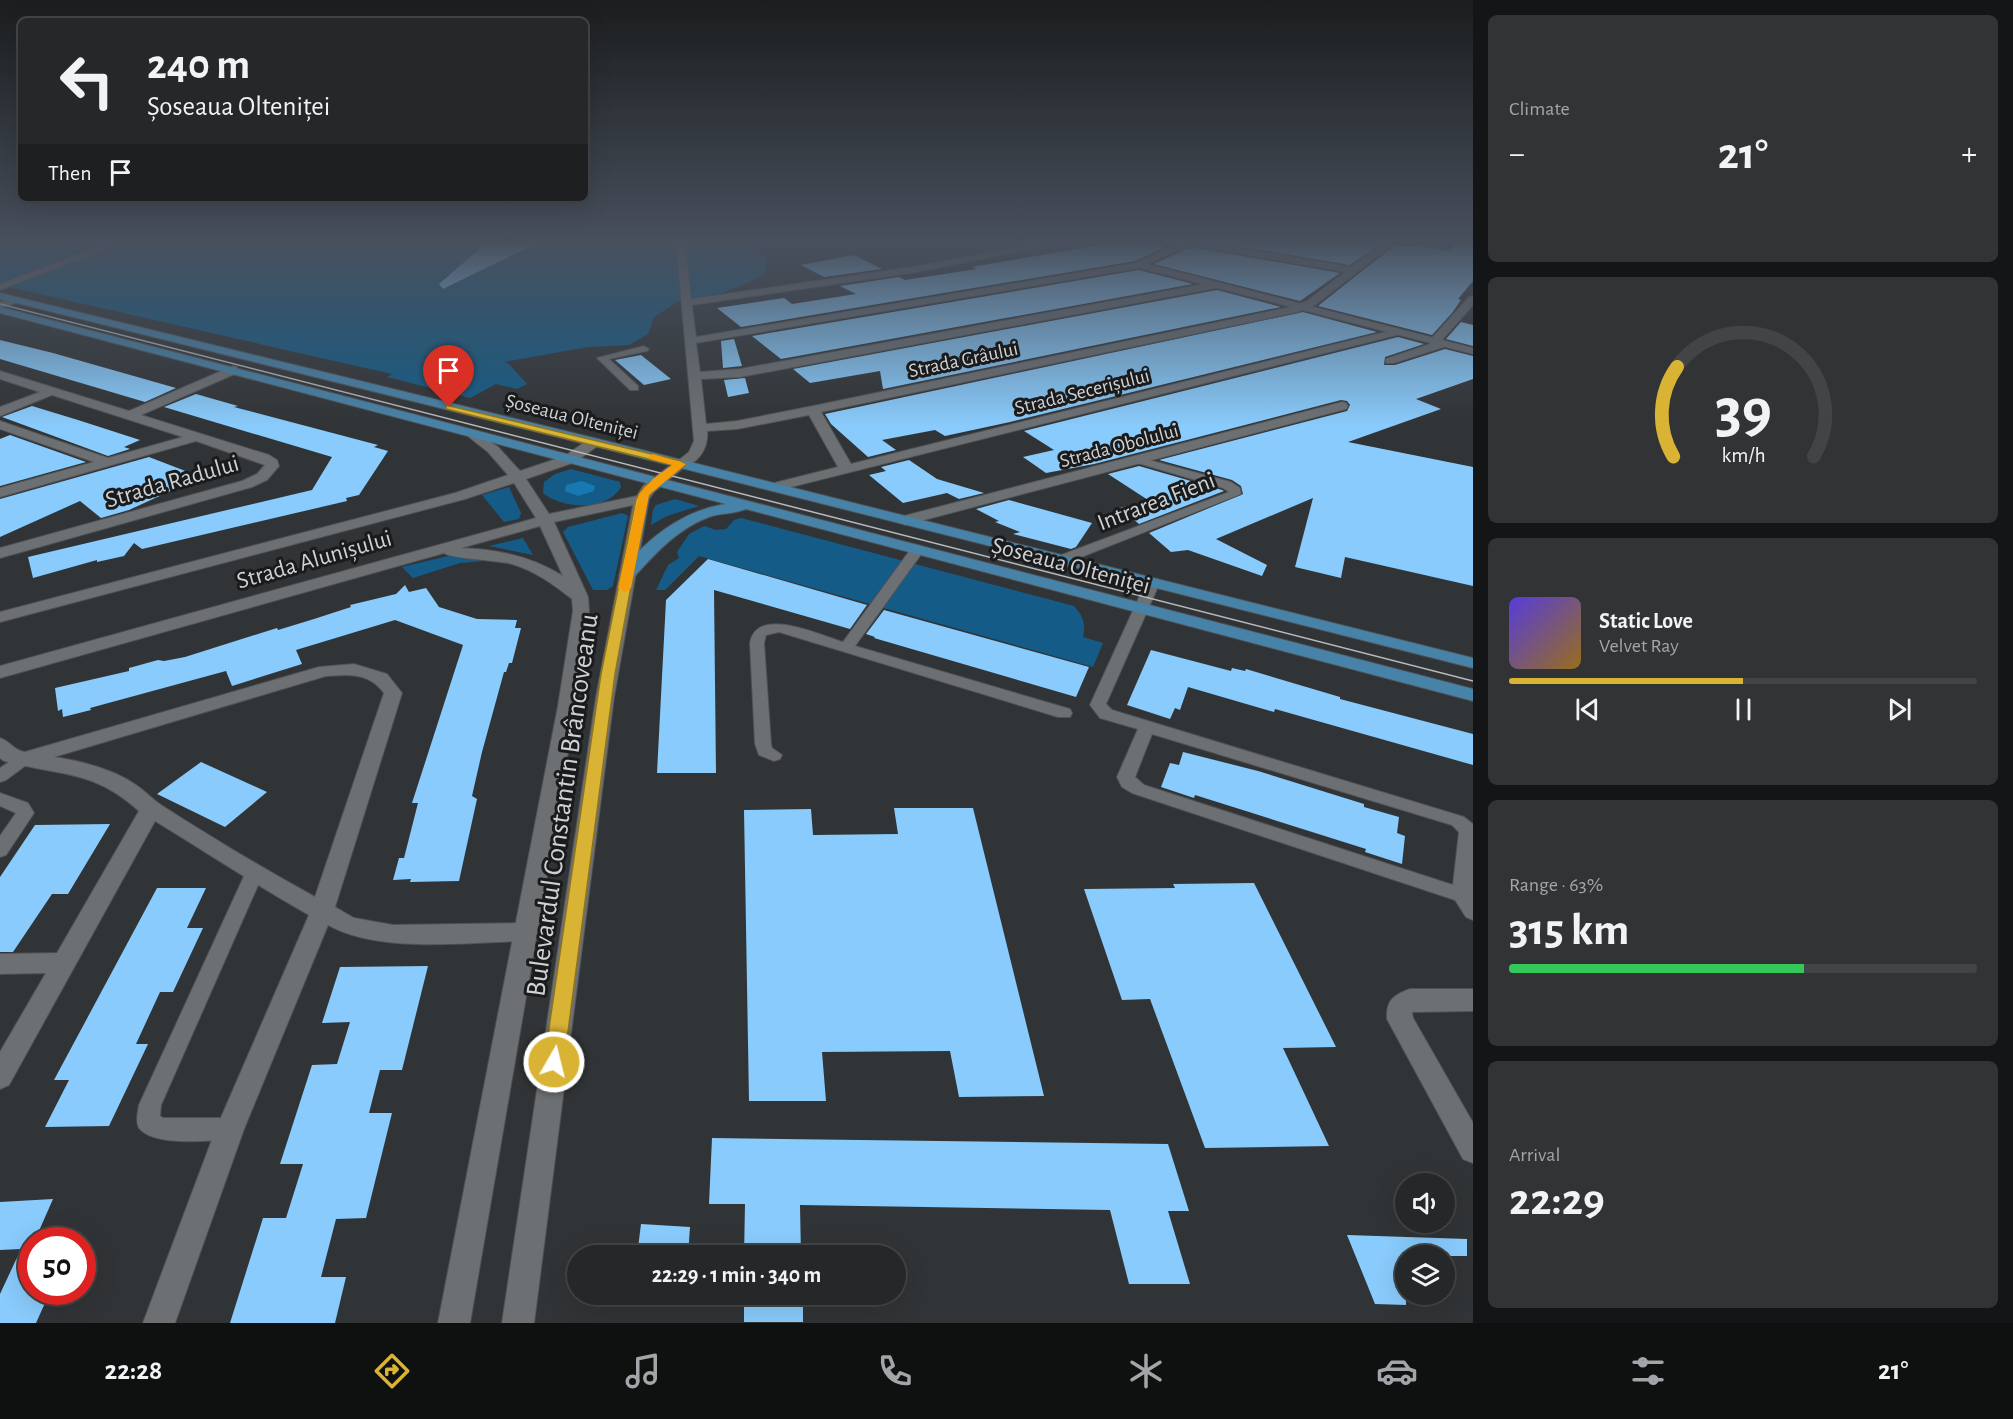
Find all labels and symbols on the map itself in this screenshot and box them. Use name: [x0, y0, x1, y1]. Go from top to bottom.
street label: Strada Grâului: [907, 339, 1020, 381]
pin: [423, 345, 474, 407]
street label: Strada Secerișului: [1013, 366, 1152, 419]
street label: Șoseaua Olteniței: [503, 391, 640, 444]
street label: Strada Obolului: [1058, 421, 1181, 471]
street label: Strada Radului: [103, 451, 242, 512]
street label: Intrarea Fieni: [1094, 469, 1219, 535]
street label: Strada Alunișului: [234, 526, 395, 595]
street label: Șoseaua Olteniței: [989, 533, 1153, 600]
street label: Bulevardul Constantin Brâncoveanu: [522, 612, 604, 998]
position arrow: [522, 1030, 586, 1094]
speed limit sign: 50: [18, 1227, 96, 1305]

